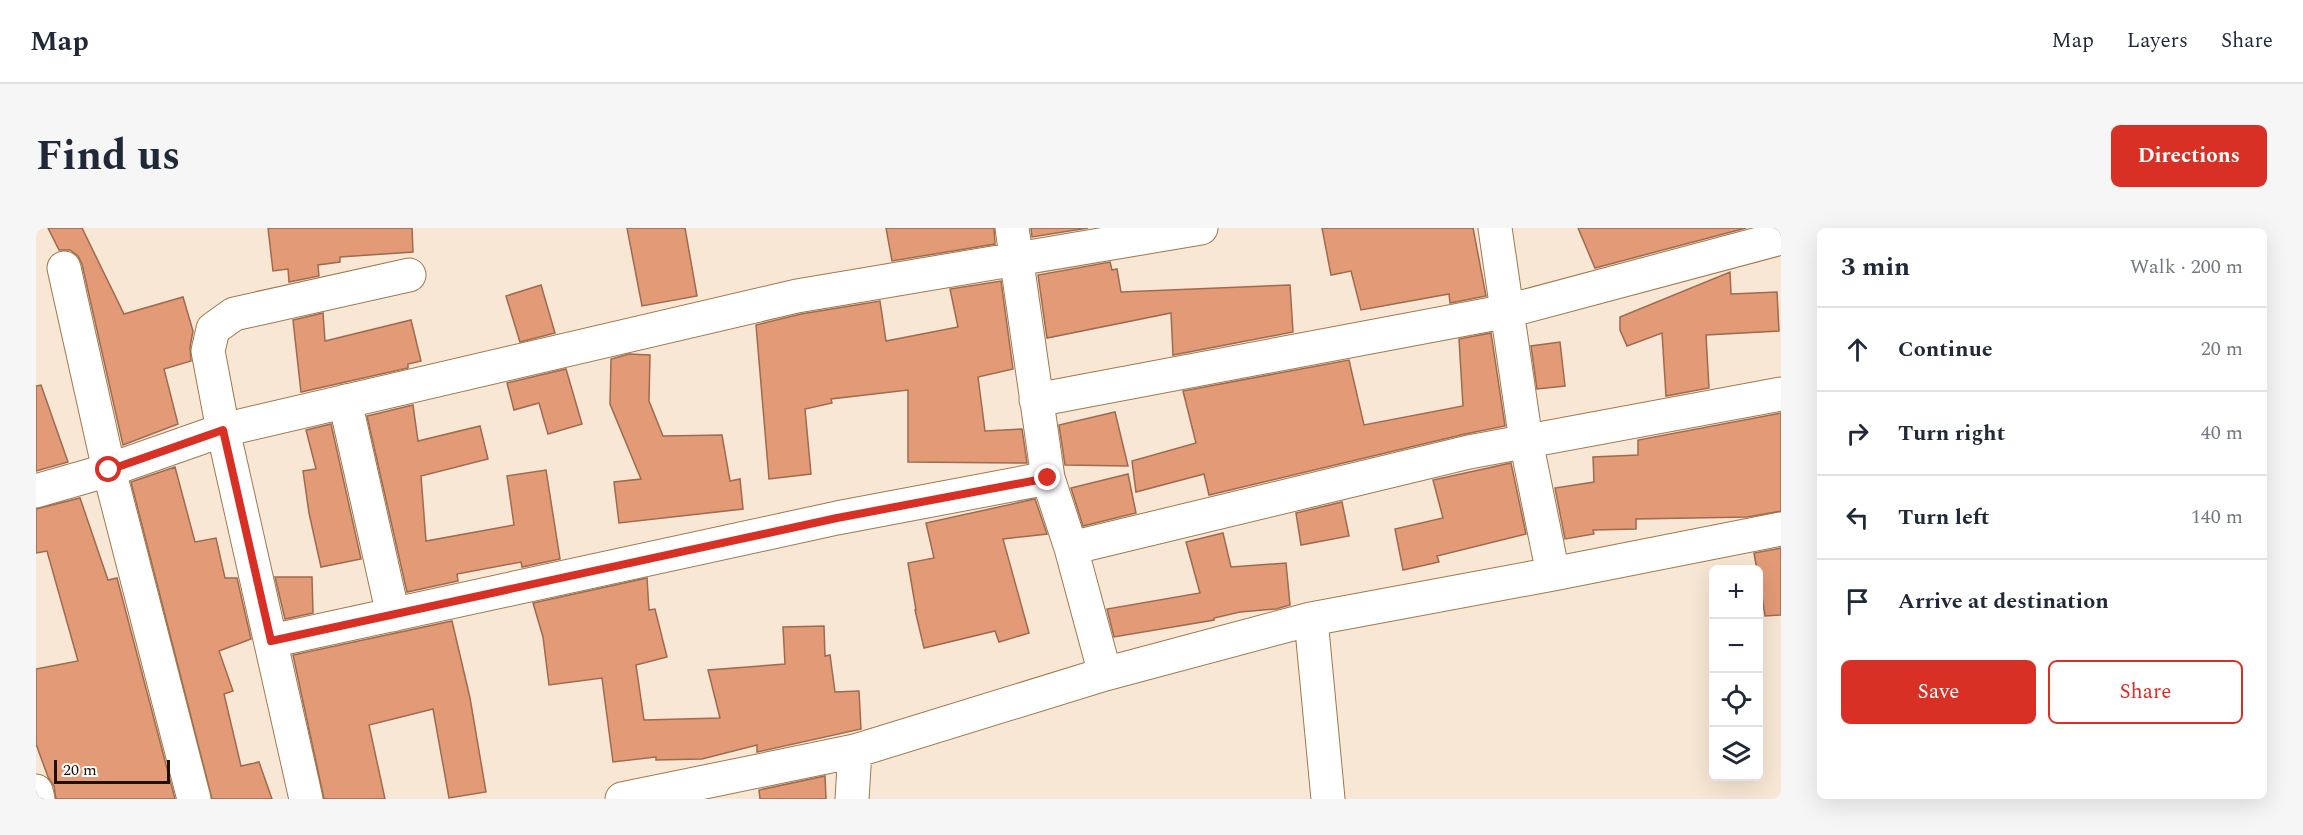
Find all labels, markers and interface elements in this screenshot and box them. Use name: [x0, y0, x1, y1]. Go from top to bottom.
text: Map: [30, 20, 89, 63]
text: Map: [2052, 25, 2094, 57]
text: Layers: [2127, 25, 2188, 57]
text: Share: [2221, 25, 2273, 57]
text: Find us: [36, 125, 180, 188]
button: Directions: [2111, 125, 2267, 187]
text: 3 min: [1841, 247, 1910, 287]
text: Walk · 200 m: [2130, 252, 2243, 282]
icon: ahead: [1841, 333, 1874, 366]
text: Continue: [1898, 333, 1993, 366]
text: 20 m: [2201, 334, 2243, 364]
icon: right: [1841, 417, 1874, 450]
text: Turn right: [1898, 417, 2005, 450]
text: 40 m: [2201, 418, 2243, 448]
route start: [95, 456, 121, 482]
route end: [1034, 464, 1060, 490]
icon: left: [1841, 501, 1874, 534]
text: Turn left: [1898, 501, 1990, 534]
text: 140 m: [2191, 502, 2243, 532]
map controls: [1709, 565, 1763, 781]
button: +: [1709, 565, 1763, 619]
icon: arrive: [1841, 585, 1874, 618]
text: Arrive at destination: [1898, 585, 2109, 618]
button: −: [1709, 619, 1763, 673]
button: Save: [1841, 660, 2036, 724]
button: Share: [2048, 660, 2243, 724]
button: locate: [1709, 673, 1763, 727]
button: layers: [1709, 727, 1763, 781]
scale bar: [54, 757, 170, 784]
text: 20 m: [63, 758, 97, 782]

